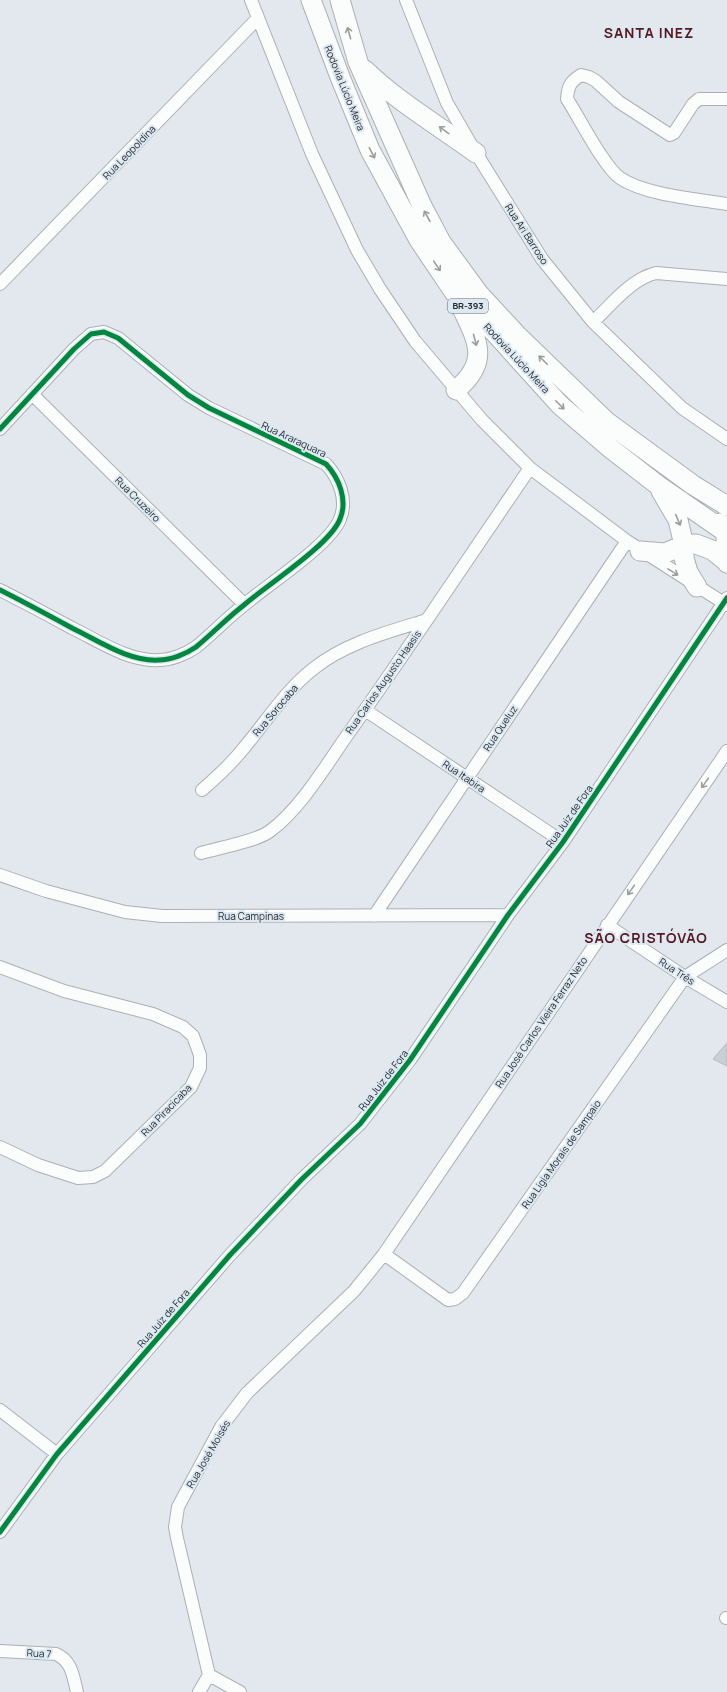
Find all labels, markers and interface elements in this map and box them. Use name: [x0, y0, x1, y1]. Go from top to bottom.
district label: SANTA INEZ: [604, 23, 694, 42]
one-way arrow: [345, 26, 352, 39]
street label: Rodovia Lúcio Meira: [321, 43, 369, 133]
street label: Rua Leopoldina: [99, 122, 159, 182]
one-way arrow: [439, 126, 450, 134]
one-way arrow: [369, 147, 376, 159]
street label: Rua Ari Barroso: [502, 201, 552, 267]
one-way arrow: [423, 210, 431, 222]
one-way arrow: [433, 260, 441, 271]
road number: BR-393: [448, 299, 488, 313]
street label: Rodovia Lúcio Meira: [481, 320, 553, 396]
one-way arrow: [472, 333, 480, 346]
one-way arrow: [538, 356, 548, 365]
one-way arrow: [555, 400, 565, 409]
street label: Rua Araraquara: [259, 418, 329, 460]
street label: Rua Cruzeiro: [112, 473, 164, 525]
one-way arrow: [674, 514, 682, 526]
one-way arrow: [667, 568, 679, 576]
street label: Rua Carlos Augusto Haasis: [342, 627, 424, 737]
street label: Rua Sorocaba: [249, 681, 301, 739]
street label: Rua Queluz: [480, 702, 520, 754]
street label: Rua Itabira: [440, 757, 488, 795]
one-way arrow: [701, 777, 709, 788]
street label: Rua Juiz de Fora: [542, 782, 596, 850]
one-way arrow: [627, 884, 635, 895]
street label: Rua Campinas: [218, 909, 284, 923]
district label: SÃO CRISTÓVÃO: [584, 928, 708, 947]
street label: Rua José Carlos Vieira Ferraz Neto: [492, 954, 590, 1090]
street label: Rua Três: [656, 954, 698, 988]
street label: Rua Juiz de Fora: [355, 1047, 411, 1113]
street label: Rua Piracicaba: [138, 1081, 194, 1139]
street label: Rua Ligia Morais de Sampaio: [518, 1097, 604, 1211]
street label: Rua Juiz de Fora: [134, 1286, 192, 1350]
street label: Rua José Moisés: [183, 1417, 233, 1491]
street label: Rua 7: [26, 1645, 52, 1661]

